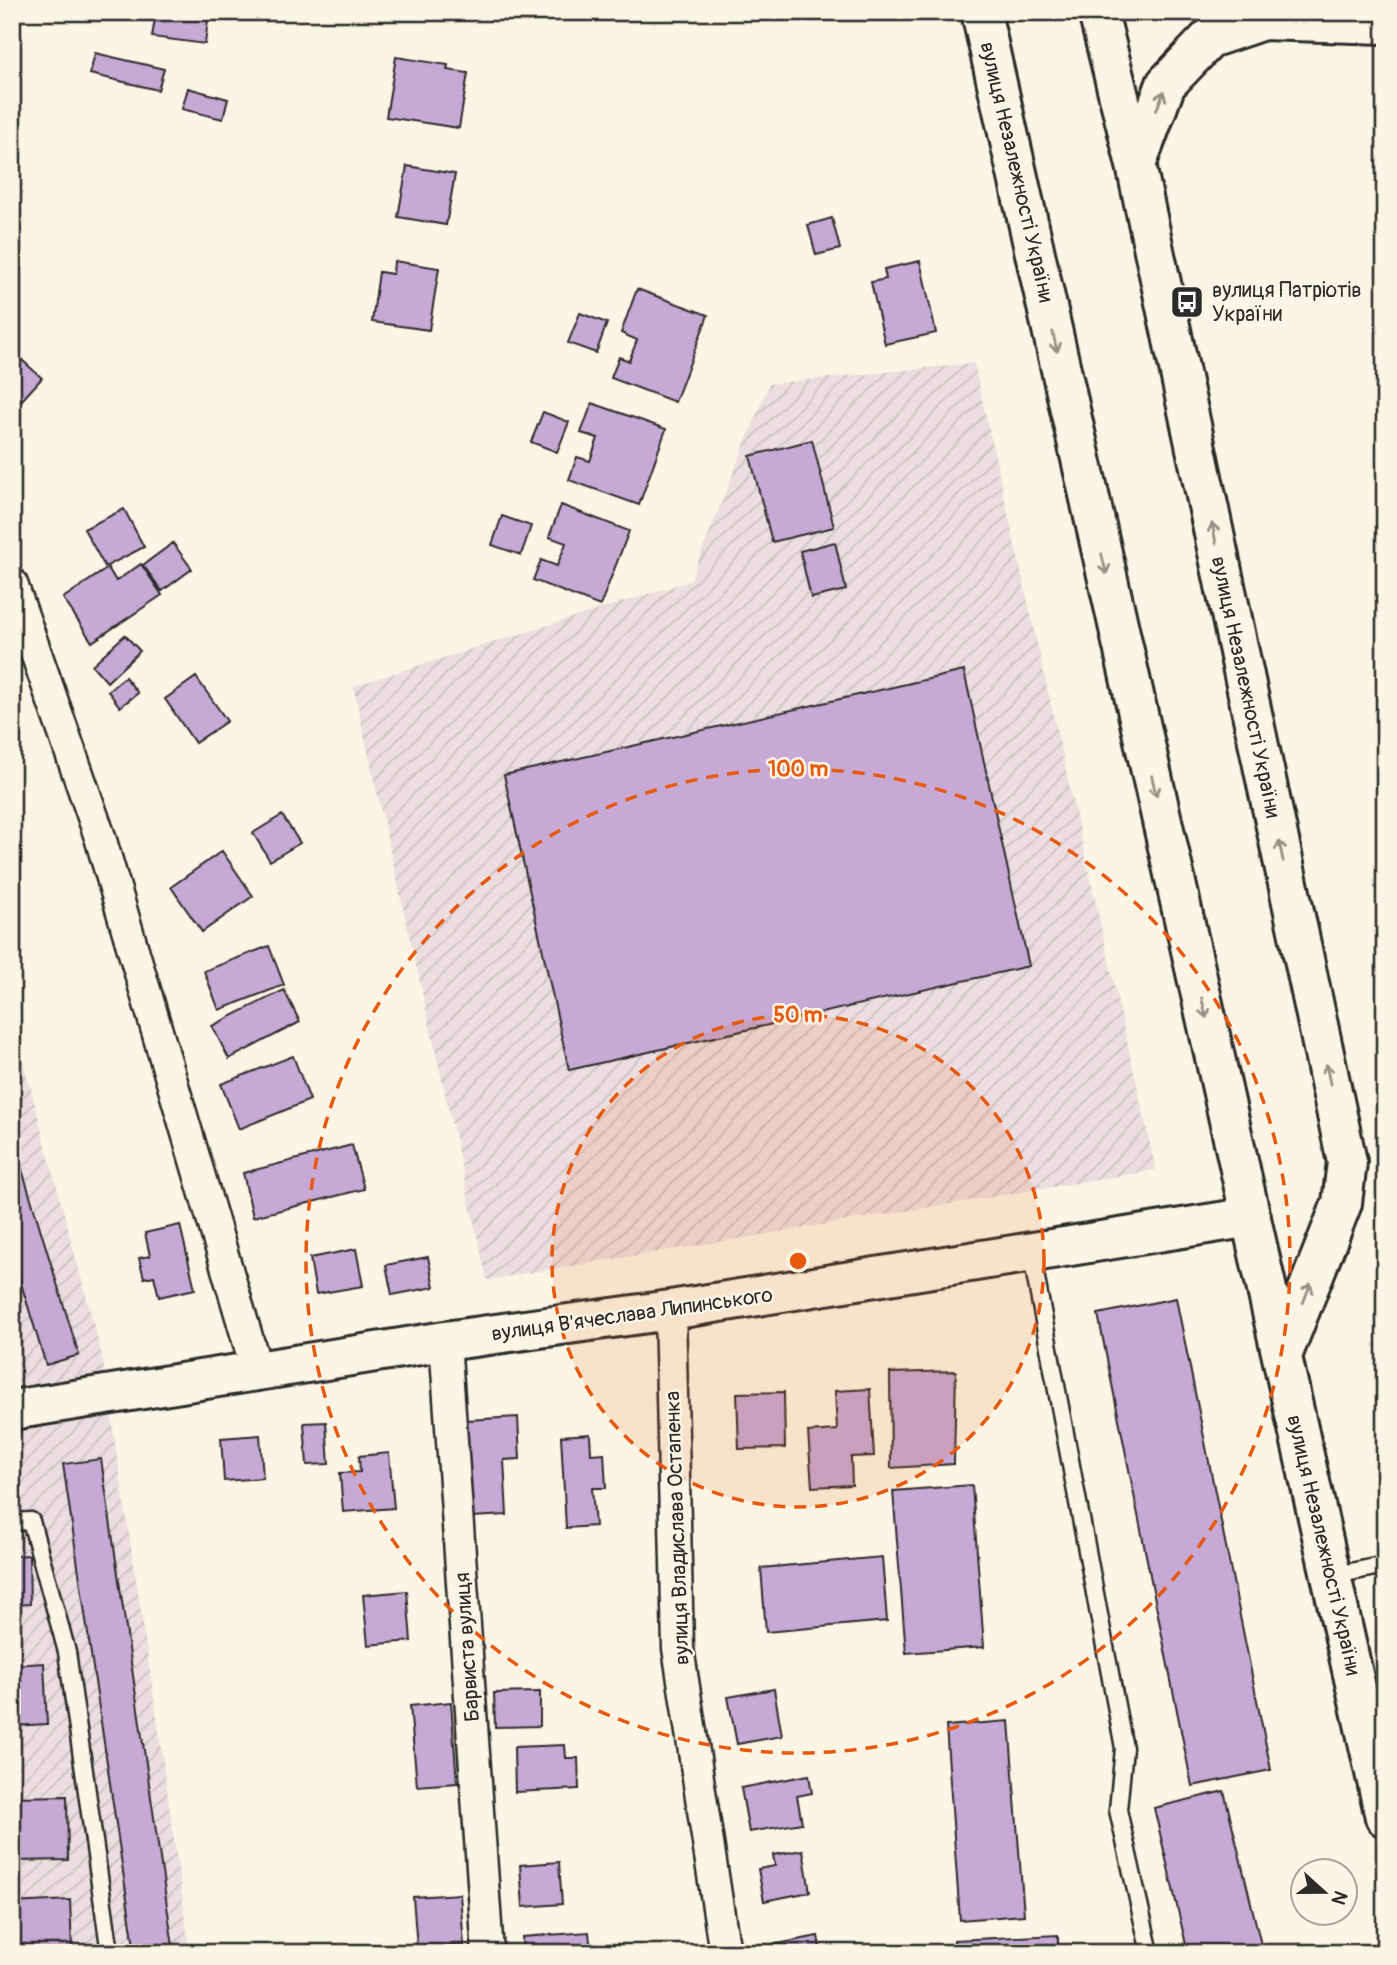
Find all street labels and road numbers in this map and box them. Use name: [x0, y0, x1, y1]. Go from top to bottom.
street label: вулиця Незалежності України: [973, 39, 1060, 305]
street label: вулиця Незалежності України: [1205, 554, 1286, 820]
street label: вулиця В'ячеслава Липинського: [490, 1281, 774, 1348]
street label: вулиця Владислава Остапенка: [659, 1391, 696, 1665]
street label: вулиця Незалежності України: [1280, 1412, 1367, 1678]
street label: Барвиста вулиця: [449, 1571, 486, 1723]

